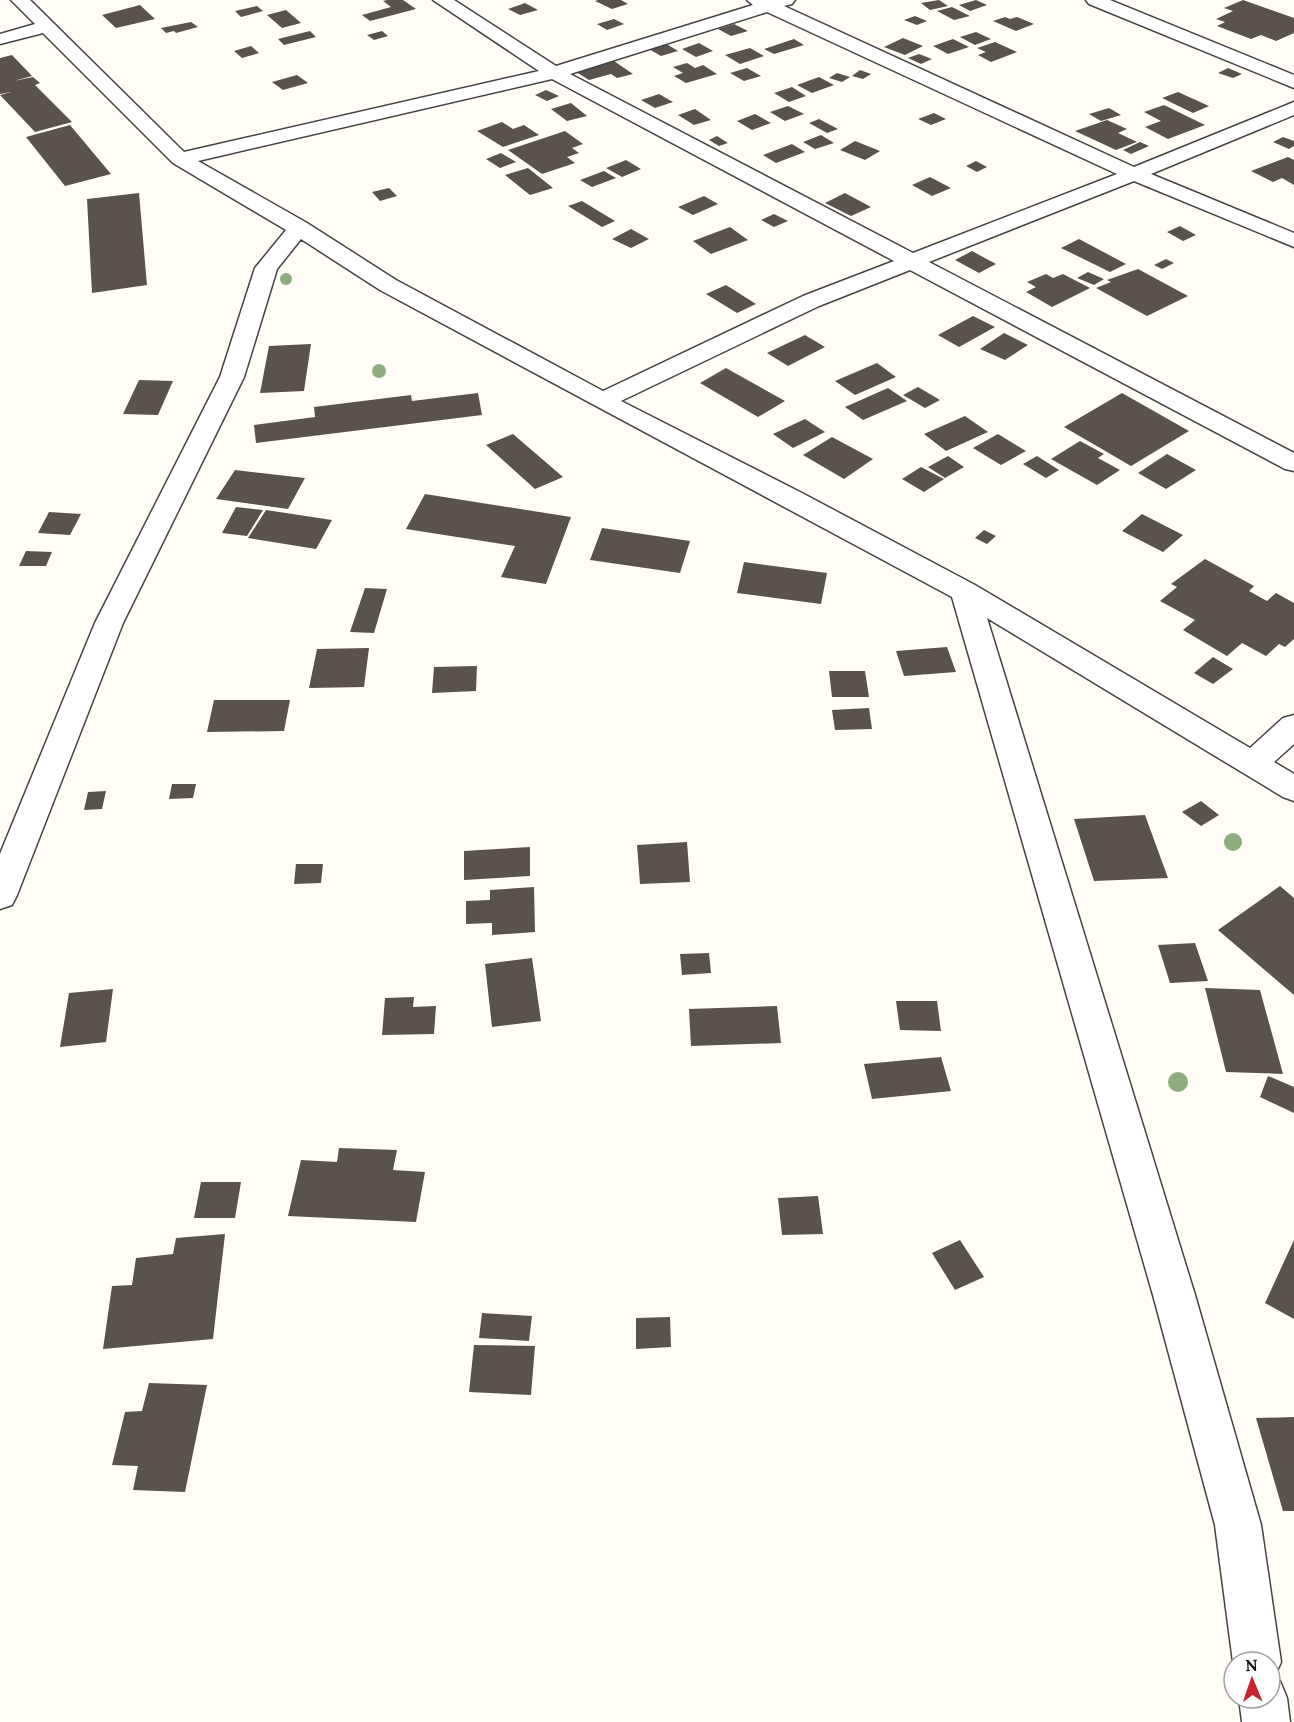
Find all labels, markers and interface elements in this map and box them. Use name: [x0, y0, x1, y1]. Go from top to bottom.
north arrow: [1222, 1650, 1282, 1710]
text: N: [1245, 1655, 1258, 1675]

